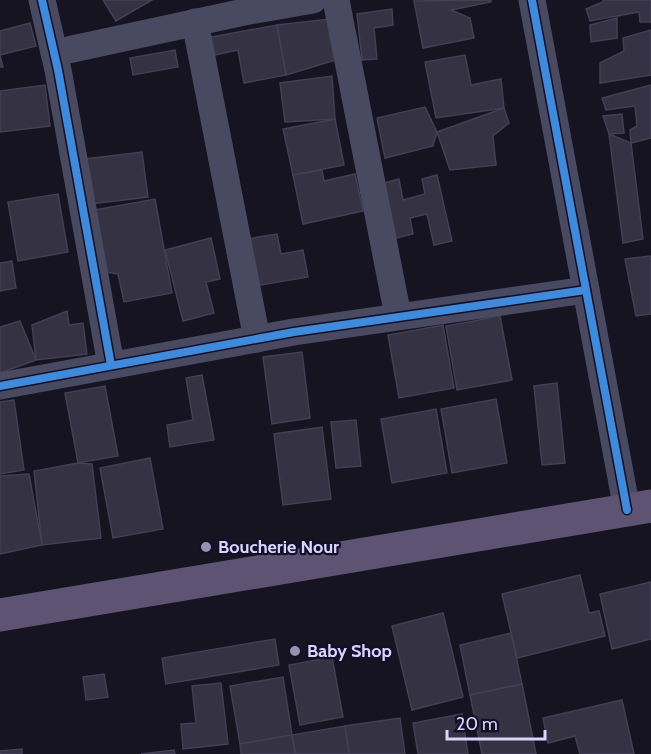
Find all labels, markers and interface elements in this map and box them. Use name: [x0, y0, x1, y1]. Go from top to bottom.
place label: Boucherie Nour: [218, 536, 339, 558]
marker: Boucherie Nour: [199, 540, 213, 554]
place label: Baby Shop: [307, 640, 392, 662]
marker: Baby Shop: [288, 644, 302, 658]
scale bar: [447, 703, 544, 741]
text: 20 m: [456, 713, 498, 735]

